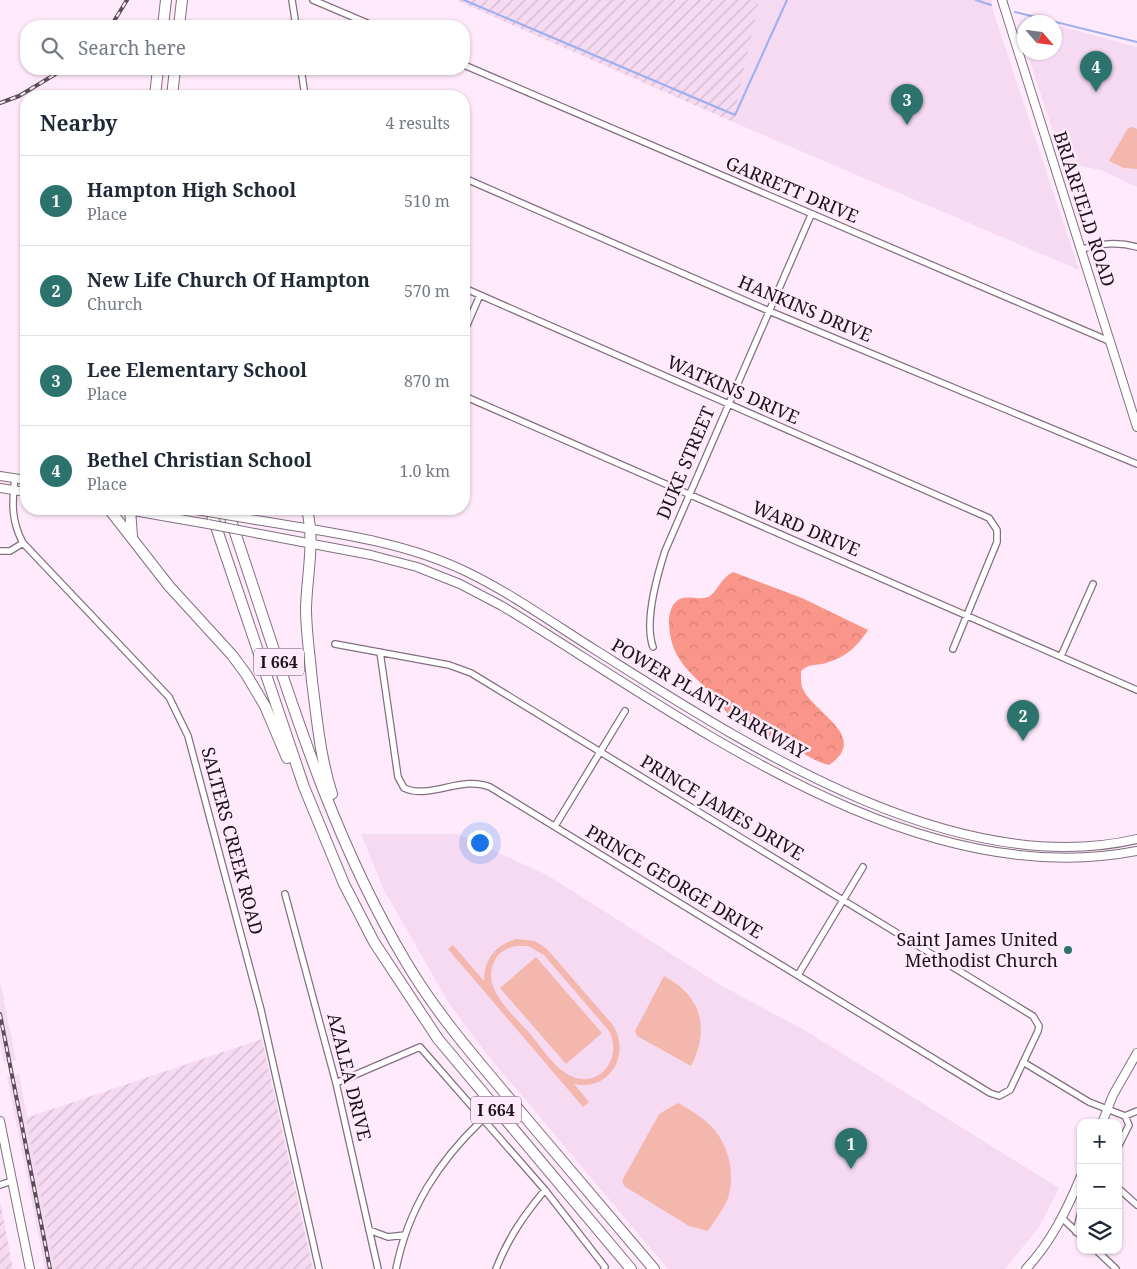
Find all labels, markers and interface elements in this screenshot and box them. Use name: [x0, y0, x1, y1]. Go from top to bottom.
north arrow: [1017, 15, 1062, 60]
search box: [20, 20, 470, 75]
icon: search: [38, 34, 66, 62]
text: Search here: [78, 35, 186, 61]
pin: 4: [1080, 51, 1112, 92]
pin: 3: [891, 84, 923, 125]
text: Nearby: [40, 109, 118, 137]
text: 4 results: [386, 112, 450, 134]
street label: BRIARFIELD ROAD: [1048, 128, 1121, 290]
street label: GARRETT DRIVE: [722, 150, 862, 228]
text: Hampton High School: [87, 177, 296, 203]
text: 1: [51, 190, 61, 212]
text: 510 m: [404, 190, 450, 212]
text: Place: [87, 203, 127, 225]
text: New Life Church Of Hampton: [87, 267, 370, 293]
street label: HANKINS DRIVE: [735, 269, 876, 347]
text: 2: [51, 280, 61, 302]
text: 570 m: [404, 280, 450, 302]
text: Church: [87, 293, 143, 315]
street label: WATKINS DRIVE: [663, 349, 803, 429]
text: Lee Elementary School: [87, 357, 307, 383]
text: 3: [51, 370, 61, 392]
text: 870 m: [404, 370, 450, 392]
text: Place: [87, 383, 127, 405]
street label: DUKE STREET: [651, 403, 720, 523]
text: Bethel Christian School: [87, 447, 312, 473]
text: 4: [51, 460, 61, 482]
text: 1.0 km: [399, 460, 450, 482]
text: Place: [87, 473, 127, 495]
street label: WARD DRIVE: [749, 495, 864, 562]
street label: POWER PLANT PARKWAY: [607, 632, 812, 764]
road number: I 664: [254, 649, 304, 676]
pin: 2: [1007, 700, 1039, 741]
street label: SALTERS CREEK ROAD: [196, 744, 270, 937]
street label: PRINCE JAMES DRIVE: [636, 749, 809, 865]
street label: PRINCE GEORGE DRIVE: [582, 819, 767, 944]
your location: [467, 830, 493, 856]
place label: Saint James United Methodist Church: [896, 927, 1058, 972]
marker: Saint James United Methodist Church: [1062, 944, 1074, 956]
street label: AZALEA DRIVE: [323, 1010, 377, 1143]
road number: I 664: [471, 1096, 521, 1124]
map controls: [1077, 1119, 1122, 1254]
button: +: [1077, 1119, 1122, 1164]
pin: 1: [835, 1128, 867, 1169]
button: −: [1077, 1164, 1122, 1209]
button: layers: [1077, 1209, 1122, 1254]

